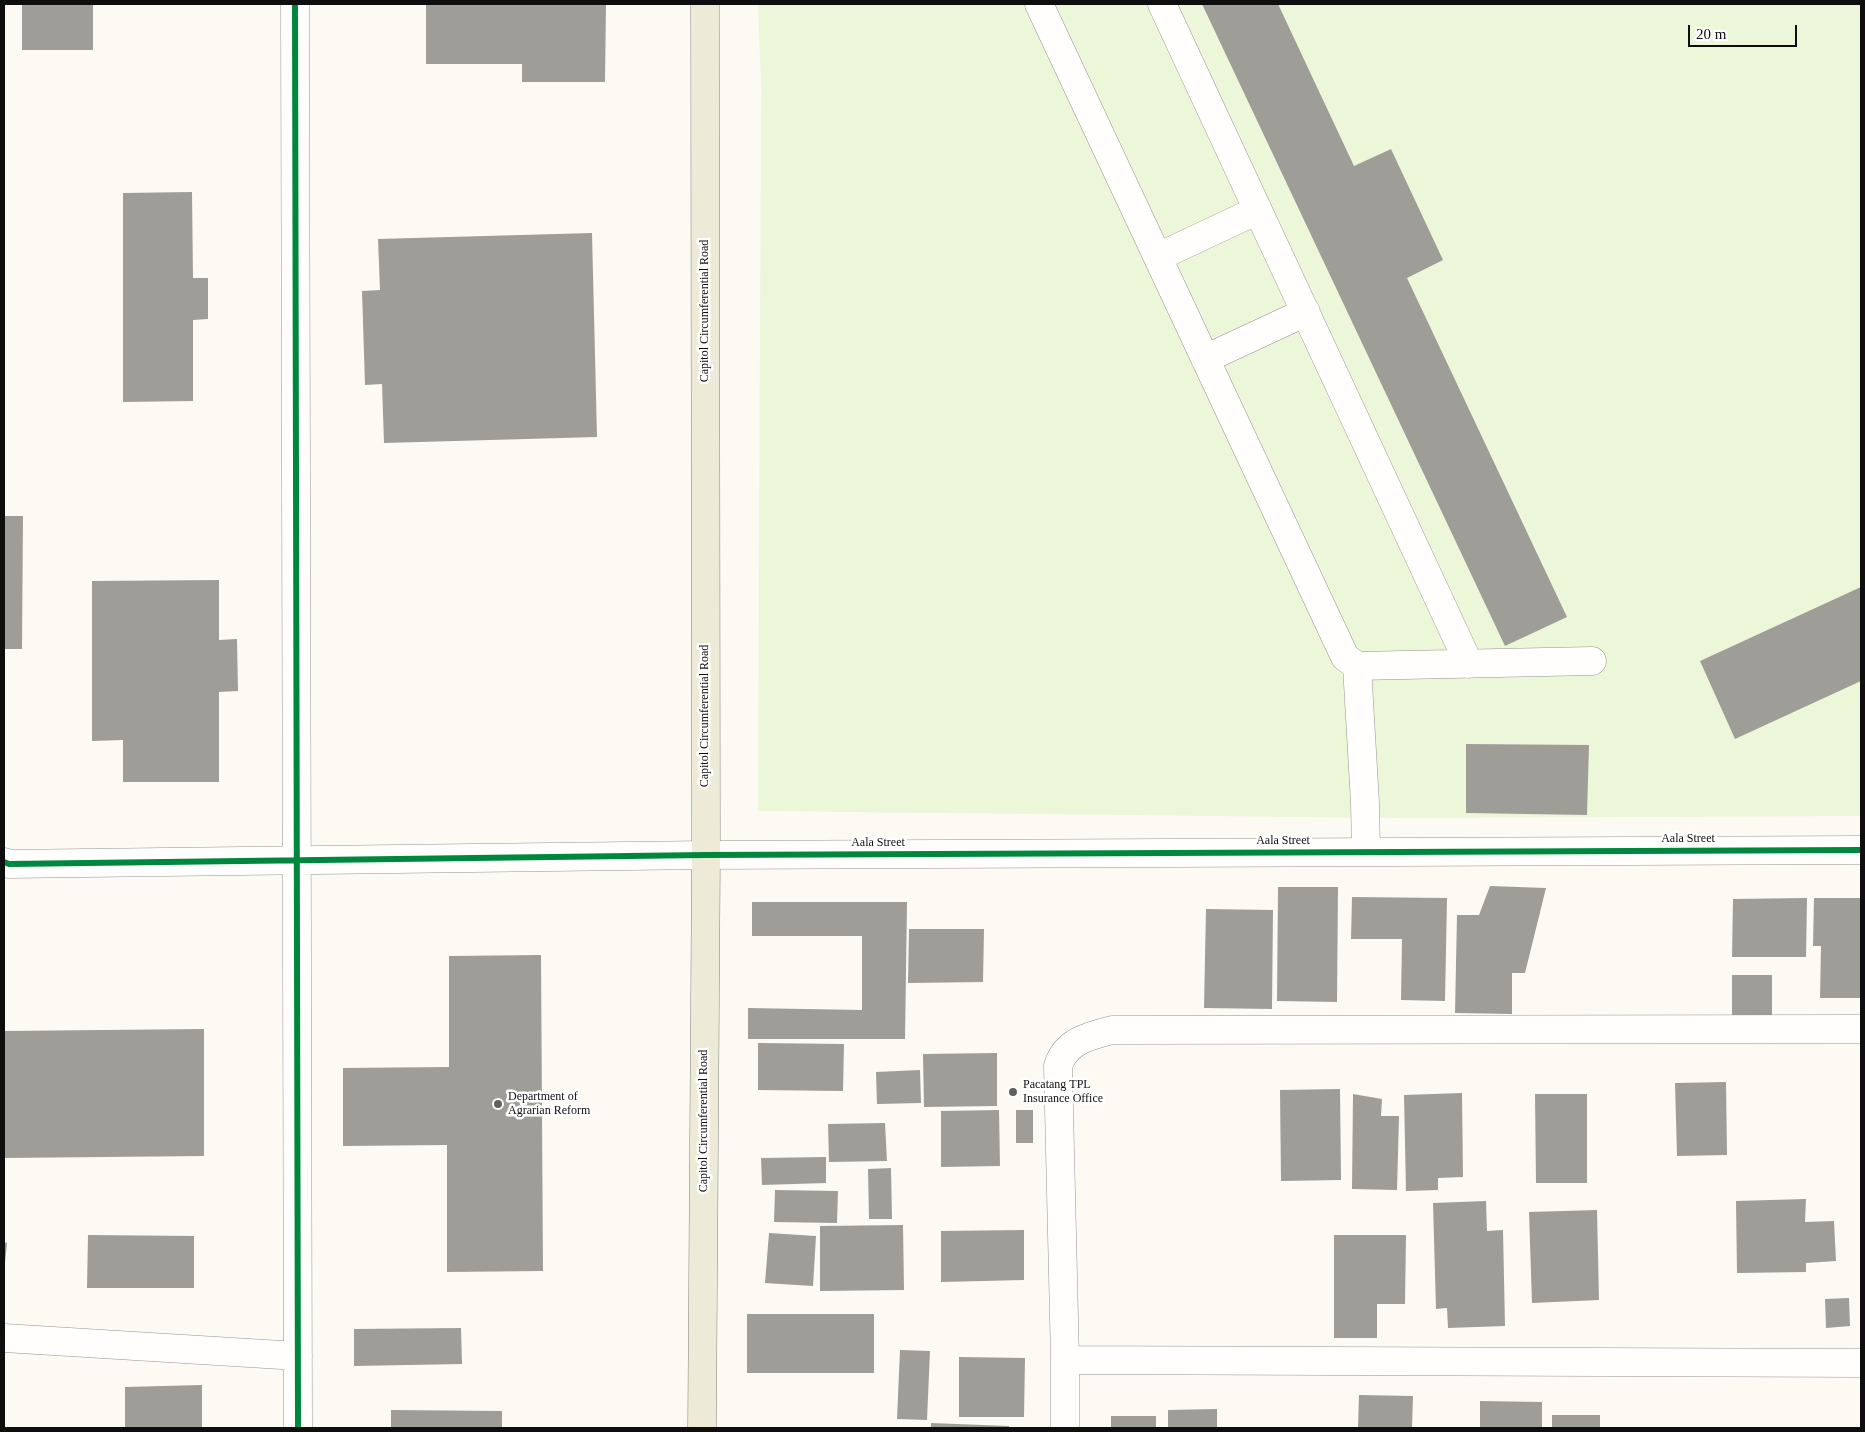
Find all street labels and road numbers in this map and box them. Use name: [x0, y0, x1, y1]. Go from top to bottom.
street label: Capitol Circumferential Road: [698, 240, 712, 382]
street label: Capitol Circumferential Road: [698, 645, 712, 787]
street label: Aala Street: [1661, 832, 1715, 846]
street label: Aala Street: [1256, 834, 1310, 848]
street label: Aala Street: [851, 836, 905, 850]
street label: Capitol Circumferential Road: [697, 1050, 711, 1192]

